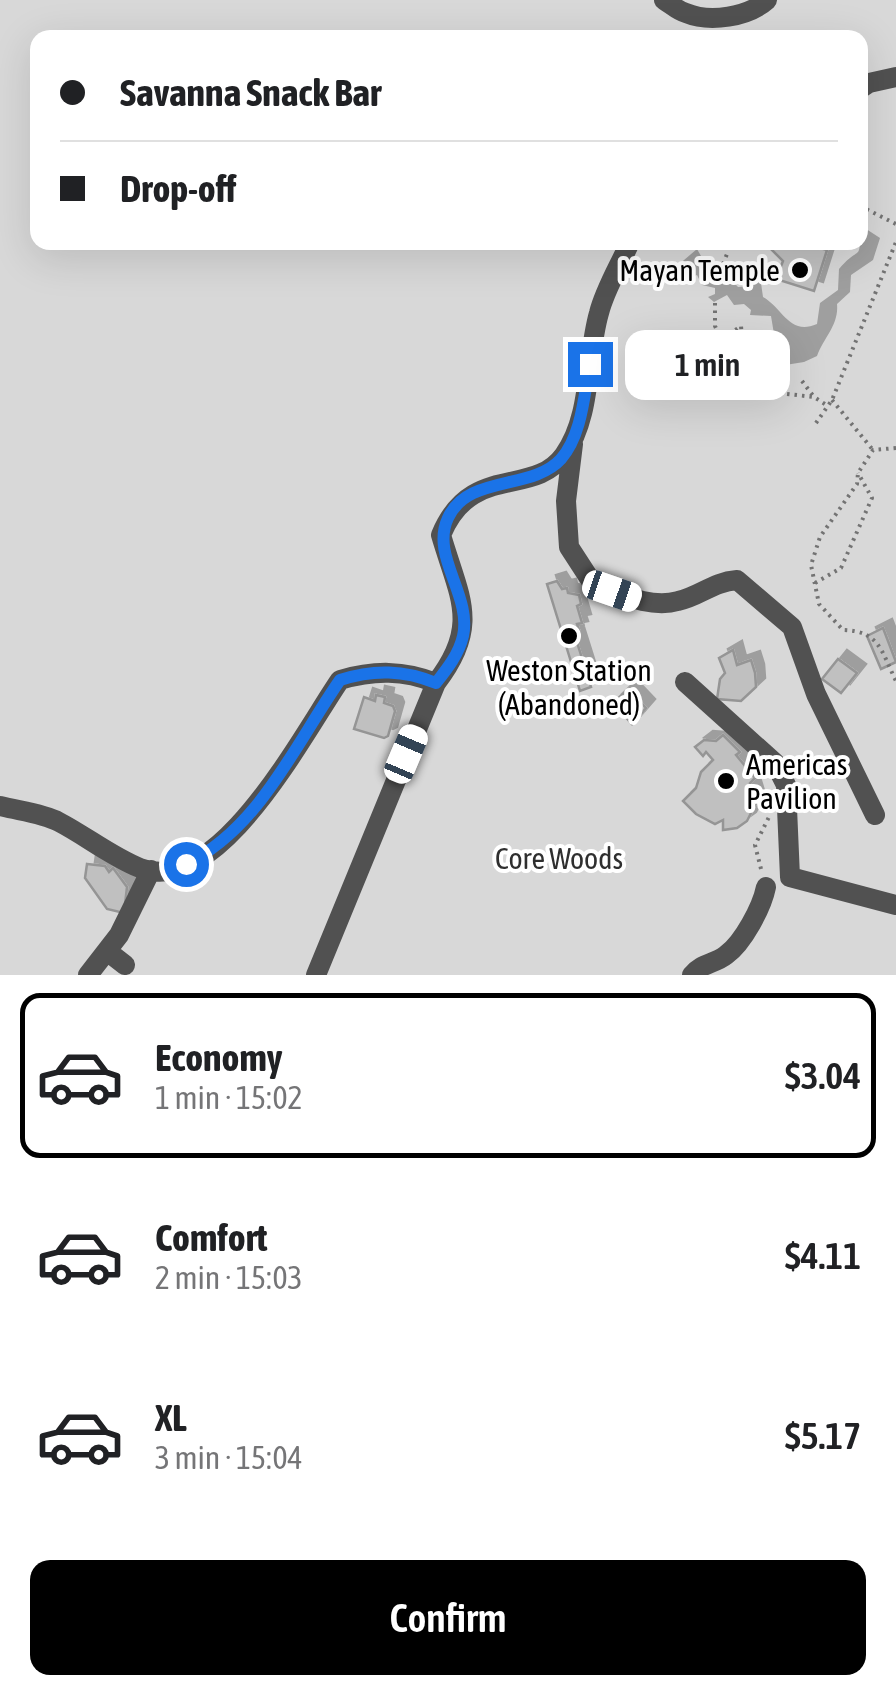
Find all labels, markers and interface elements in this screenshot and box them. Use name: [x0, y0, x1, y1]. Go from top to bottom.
text: Savanna Snack Bar: [120, 71, 381, 114]
text: Drop-off: [120, 167, 236, 210]
place label: Mayan Temple: [619, 253, 780, 287]
marker: Mayan Temple: [789, 259, 811, 281]
callout: 1 min: [625, 329, 790, 399]
route end: [568, 342, 613, 387]
text: 1 min: [675, 346, 740, 383]
car: [579, 567, 645, 615]
marker: Weston Station (Abandoned): [558, 625, 580, 647]
place label: Weston Station (Abandoned): [486, 653, 652, 721]
car: [380, 721, 432, 787]
place label: Americas Pavilion: [746, 747, 847, 815]
marker: Americas Pavilion: [715, 770, 737, 792]
park label: Core Woods: [495, 841, 623, 875]
route start: [164, 842, 209, 887]
icon: car: [35, 1031, 125, 1121]
text: Economy: [155, 1036, 282, 1079]
text: $3.04: [785, 1054, 861, 1097]
text: 1 min · 15:02: [155, 1079, 302, 1116]
icon: car: [35, 1211, 125, 1301]
text: Comfort: [155, 1216, 267, 1259]
text: $4.11: [785, 1234, 861, 1277]
text: 2 min · 15:03: [155, 1259, 302, 1296]
icon: car: [35, 1391, 125, 1481]
text: XL: [155, 1396, 187, 1439]
text: $5.17: [785, 1414, 861, 1457]
text: 3 min · 15:04: [155, 1439, 302, 1476]
button: Confirm: [30, 1560, 866, 1675]

